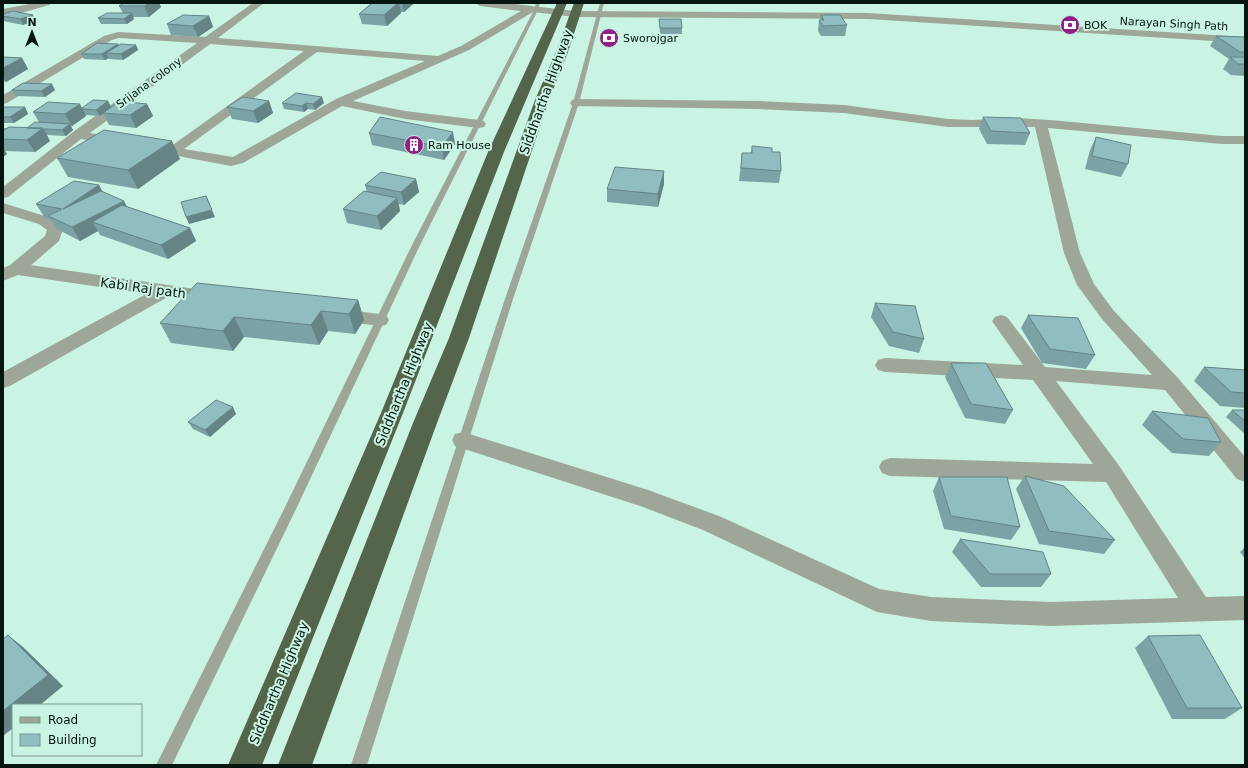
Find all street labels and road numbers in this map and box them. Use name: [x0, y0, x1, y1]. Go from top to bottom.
street label: Narayan Singh Path: [1119, 15, 1229, 33]
street label: Siddhartha Highway: [516, 27, 576, 156]
street label: Srijana colony: [114, 55, 185, 111]
street label: Kabi Raj path: [99, 275, 187, 301]
street label: Siddhartha Highway: [372, 320, 436, 448]
street label: Siddhartha Highway: [246, 619, 312, 746]

